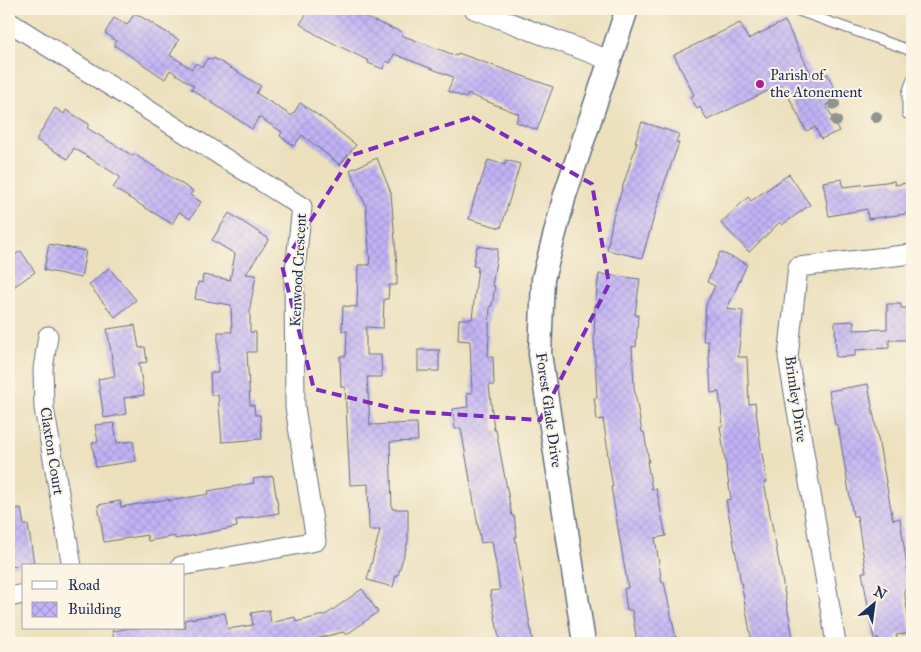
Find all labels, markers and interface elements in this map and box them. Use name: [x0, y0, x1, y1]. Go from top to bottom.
place label: Parish of the Atonement: [770, 66, 863, 101]
marker: Parish of the Atonement: [754, 78, 766, 90]
street label: Kenwood Crescent: [286, 212, 310, 327]
street label: Forest Glade Drive: [532, 351, 566, 469]
street label: Brimley Drive: [781, 355, 811, 443]
street label: Claxton Court: [36, 406, 68, 497]
legend: [22, 564, 185, 630]
text: Road: [68, 576, 100, 594]
north arrow: [848, 580, 898, 630]
text: N: [871, 583, 889, 603]
text: Building: [68, 600, 122, 618]

